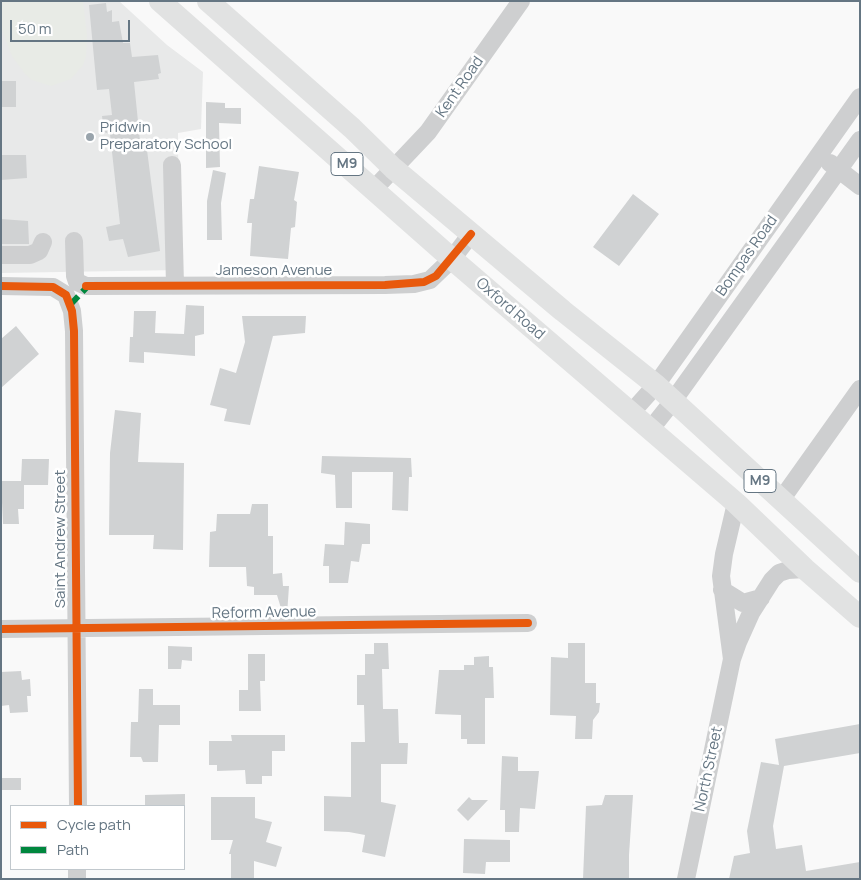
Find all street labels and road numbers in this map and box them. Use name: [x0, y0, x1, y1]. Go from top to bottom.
street label: Kent Road: [432, 53, 488, 121]
road number: M9: [331, 152, 363, 175]
street label: Bompas Road: [713, 212, 781, 300]
street label: Jameson Avenue: [216, 262, 332, 280]
street label: Oxford Road: [472, 274, 548, 344]
street label: Saint Andrew Street: [52, 470, 70, 608]
road number: M9: [744, 470, 776, 492]
street label: Reform Avenue: [212, 603, 316, 623]
street label: North Street: [691, 725, 727, 813]

